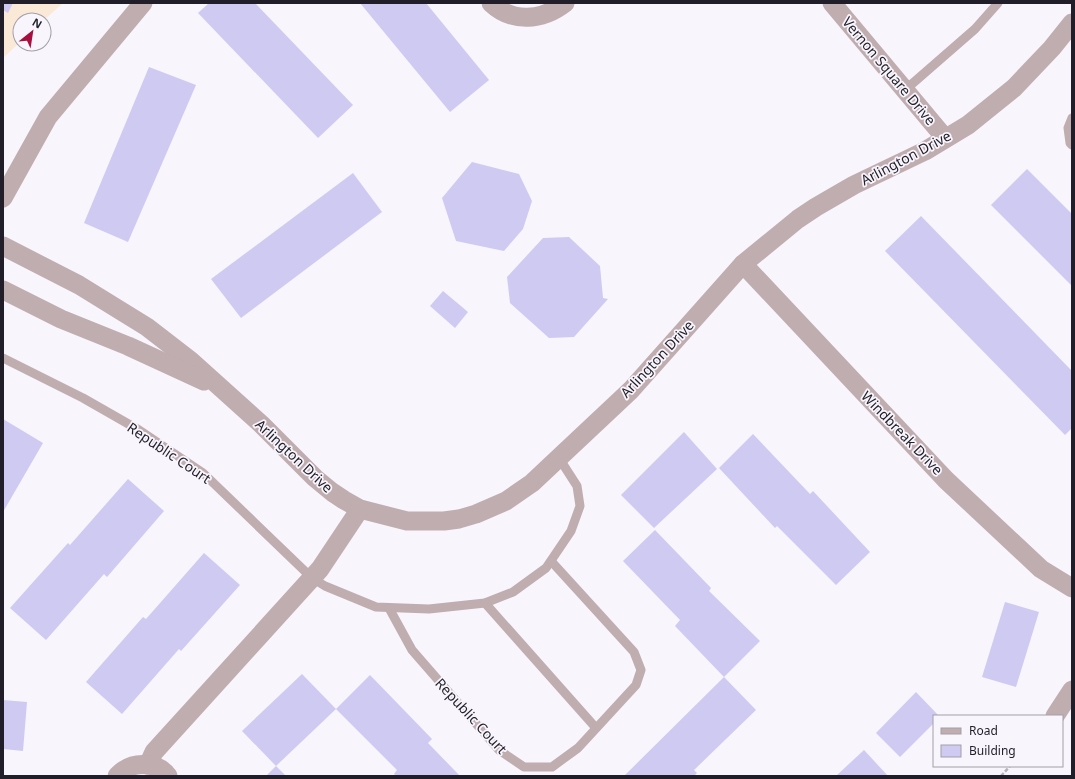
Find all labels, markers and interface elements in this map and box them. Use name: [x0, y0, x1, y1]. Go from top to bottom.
north arrow: [12, 12, 52, 52]
street label: Vernon Square Drive: [838, 13, 940, 129]
text: N: [30, 14, 45, 32]
street label: Arlington Drive: [857, 126, 954, 189]
street label: Arlington Drive: [616, 316, 698, 402]
street label: Windbreak Drive: [857, 387, 947, 479]
street label: Arlington Drive: [251, 415, 337, 497]
street label: Republic Court: [124, 418, 215, 488]
street label: Republic Court: [431, 674, 511, 758]
legend: [933, 715, 1063, 767]
text: Road: [969, 722, 998, 739]
text: Building: [969, 742, 1016, 759]

